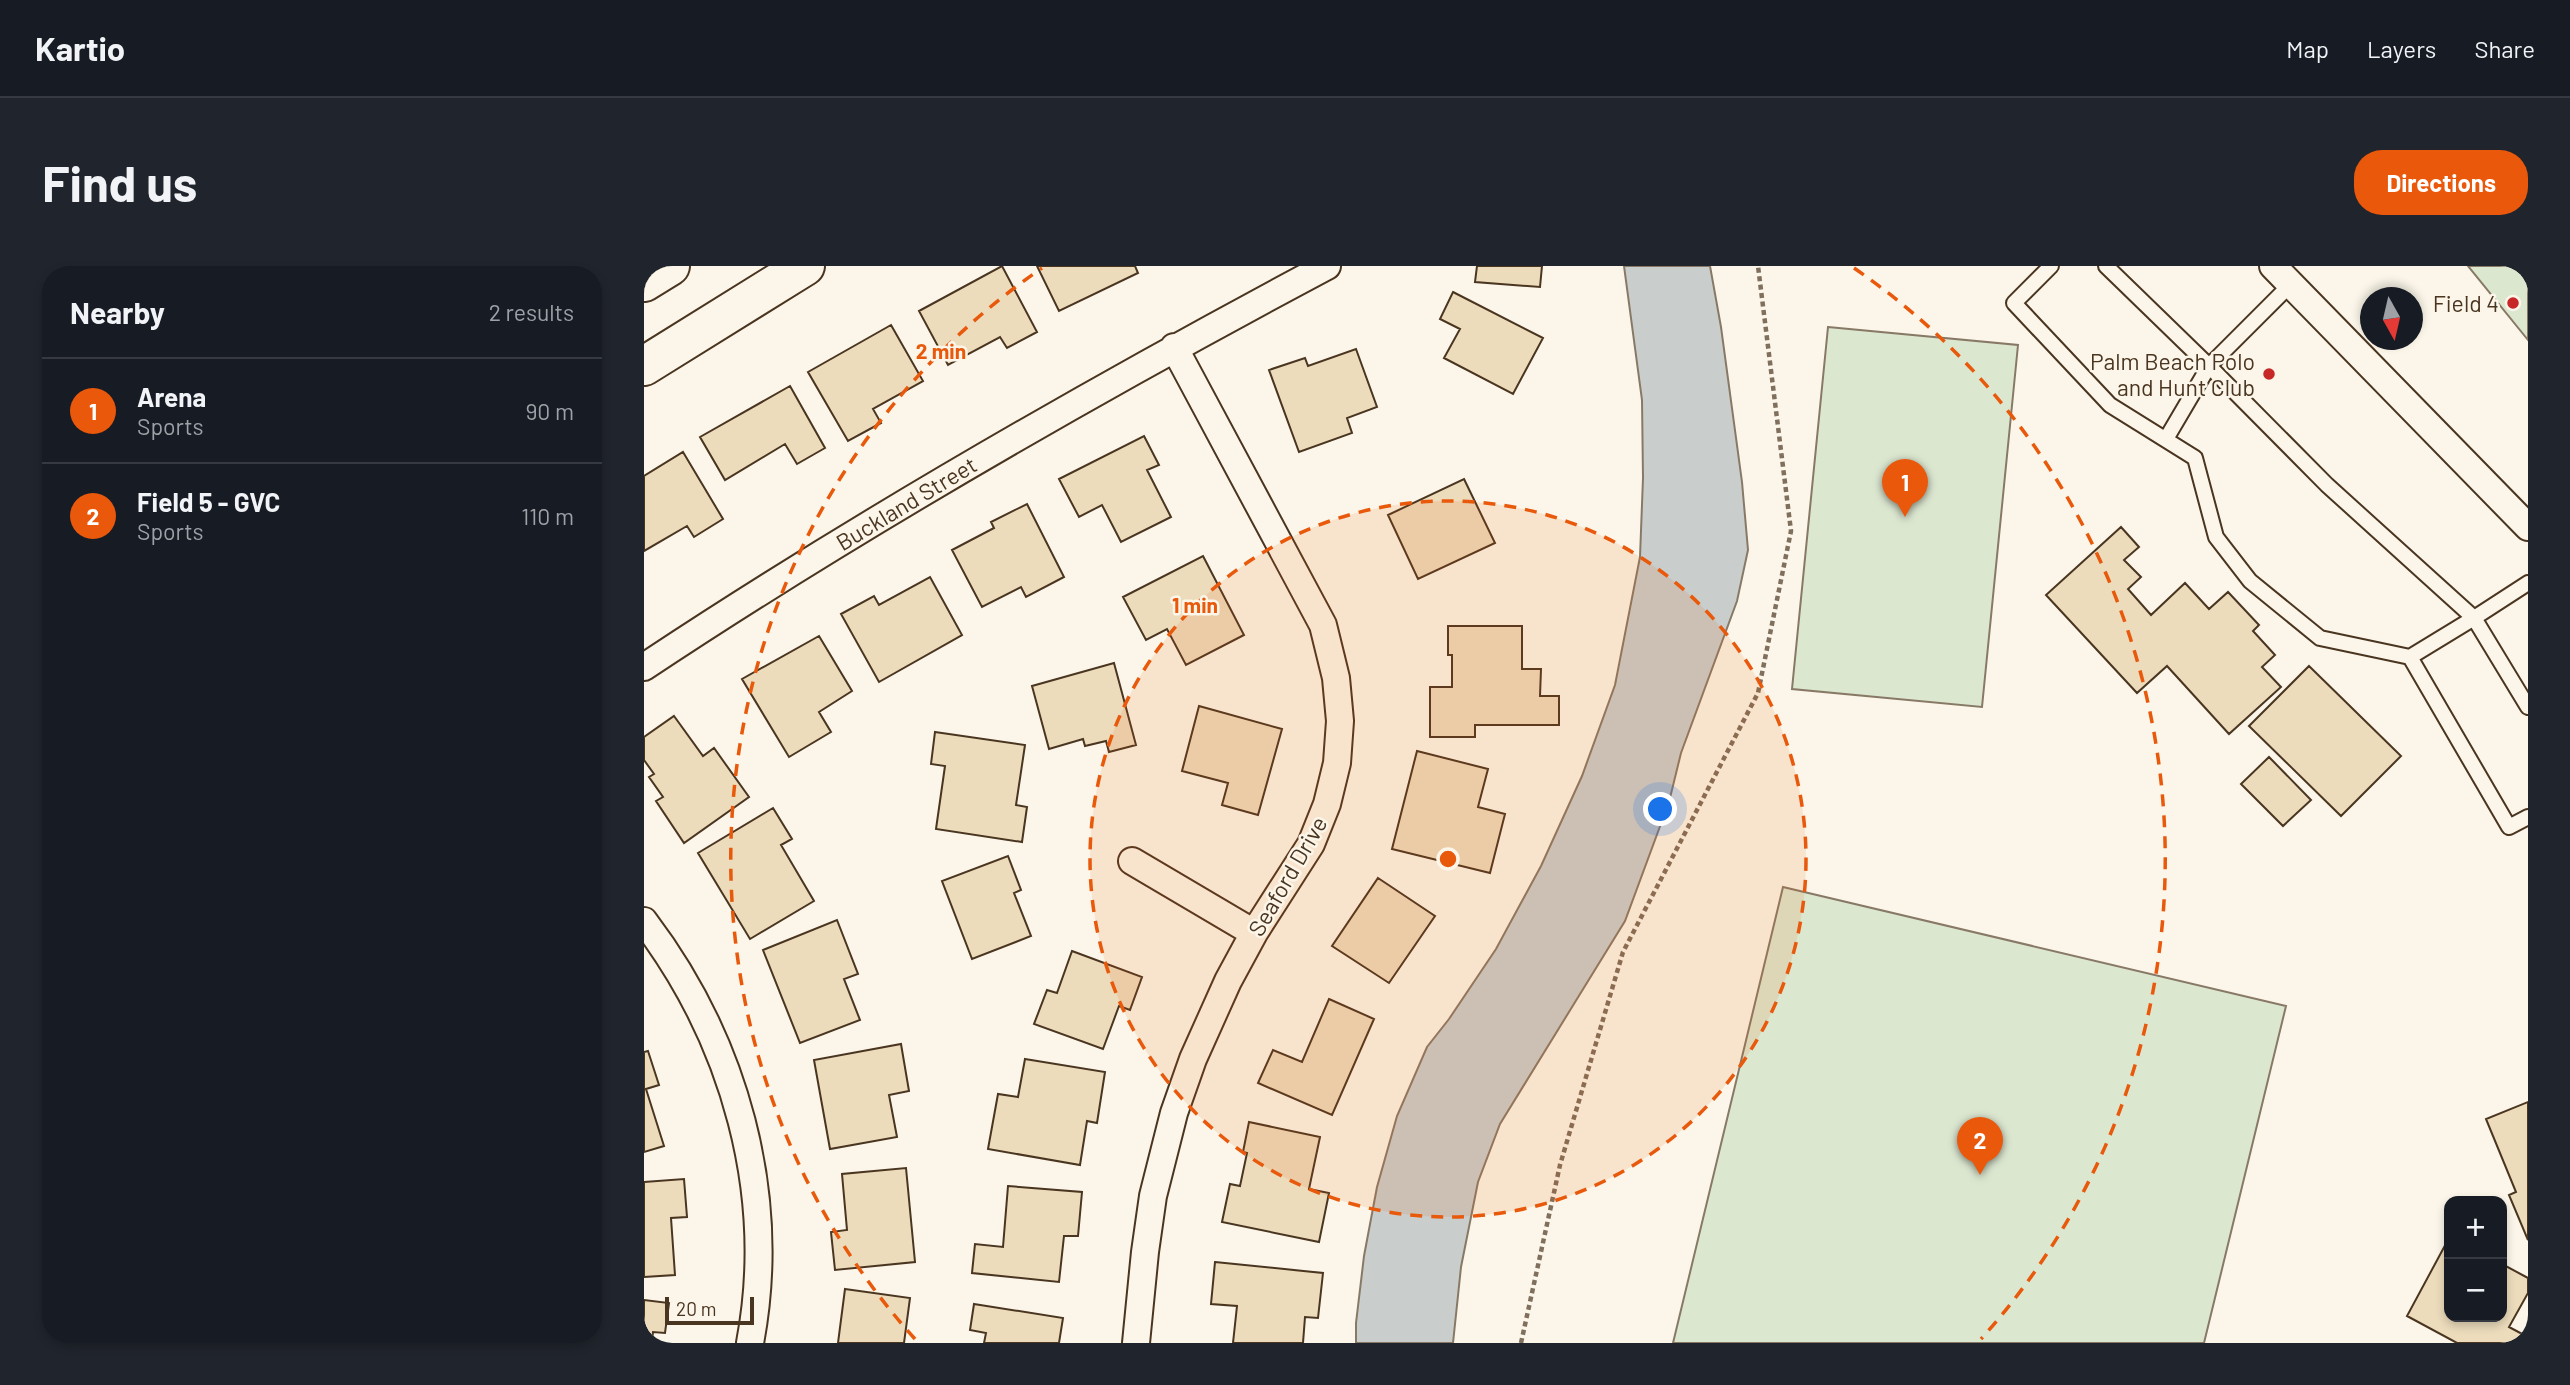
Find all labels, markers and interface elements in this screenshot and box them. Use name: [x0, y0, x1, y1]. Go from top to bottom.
text: Kartio: [35, 28, 125, 68]
text: Map: [2286, 34, 2329, 63]
text: Layers: [2367, 34, 2436, 63]
text: Share: [2474, 34, 2535, 63]
button: Directions: [2354, 150, 2528, 215]
text: Find us: [42, 153, 197, 212]
north arrow: [2360, 287, 2423, 350]
place label: Field 4: [2433, 289, 2499, 317]
text: Nearby: [70, 294, 165, 330]
marker: Field 4: [2505, 295, 2521, 311]
text: 2 results: [489, 298, 574, 326]
text: 2 min: [916, 338, 966, 363]
place label: Palm Beach Polo and Hunt Club: [2090, 347, 2255, 401]
marker: Palm Beach Polo and Hunt Club: [2261, 366, 2277, 382]
text: Arena: [137, 381, 206, 412]
text: 1: [89, 397, 97, 425]
text: 90 m: [525, 397, 574, 425]
text: Sports: [137, 412, 204, 440]
street label: Buckland Street: [831, 450, 981, 556]
pin: 1: [1882, 459, 1928, 517]
text: Field 5 - GVC: [137, 486, 280, 517]
text: 2: [87, 502, 99, 530]
text: 110 m: [521, 502, 574, 530]
text: Sports: [137, 517, 204, 545]
text: 1 min: [1172, 592, 1218, 617]
your location: [1643, 792, 1677, 826]
street label: Seaford Drive: [1241, 811, 1333, 941]
centre of rings: [1436, 847, 1460, 871]
pin: 2: [1957, 1117, 2003, 1175]
map controls: [2444, 1196, 2507, 1322]
button: +: [2444, 1196, 2507, 1259]
button: −: [2444, 1259, 2507, 1322]
scale bar: [665, 1294, 754, 1326]
text: 20 m: [676, 1297, 716, 1320]

